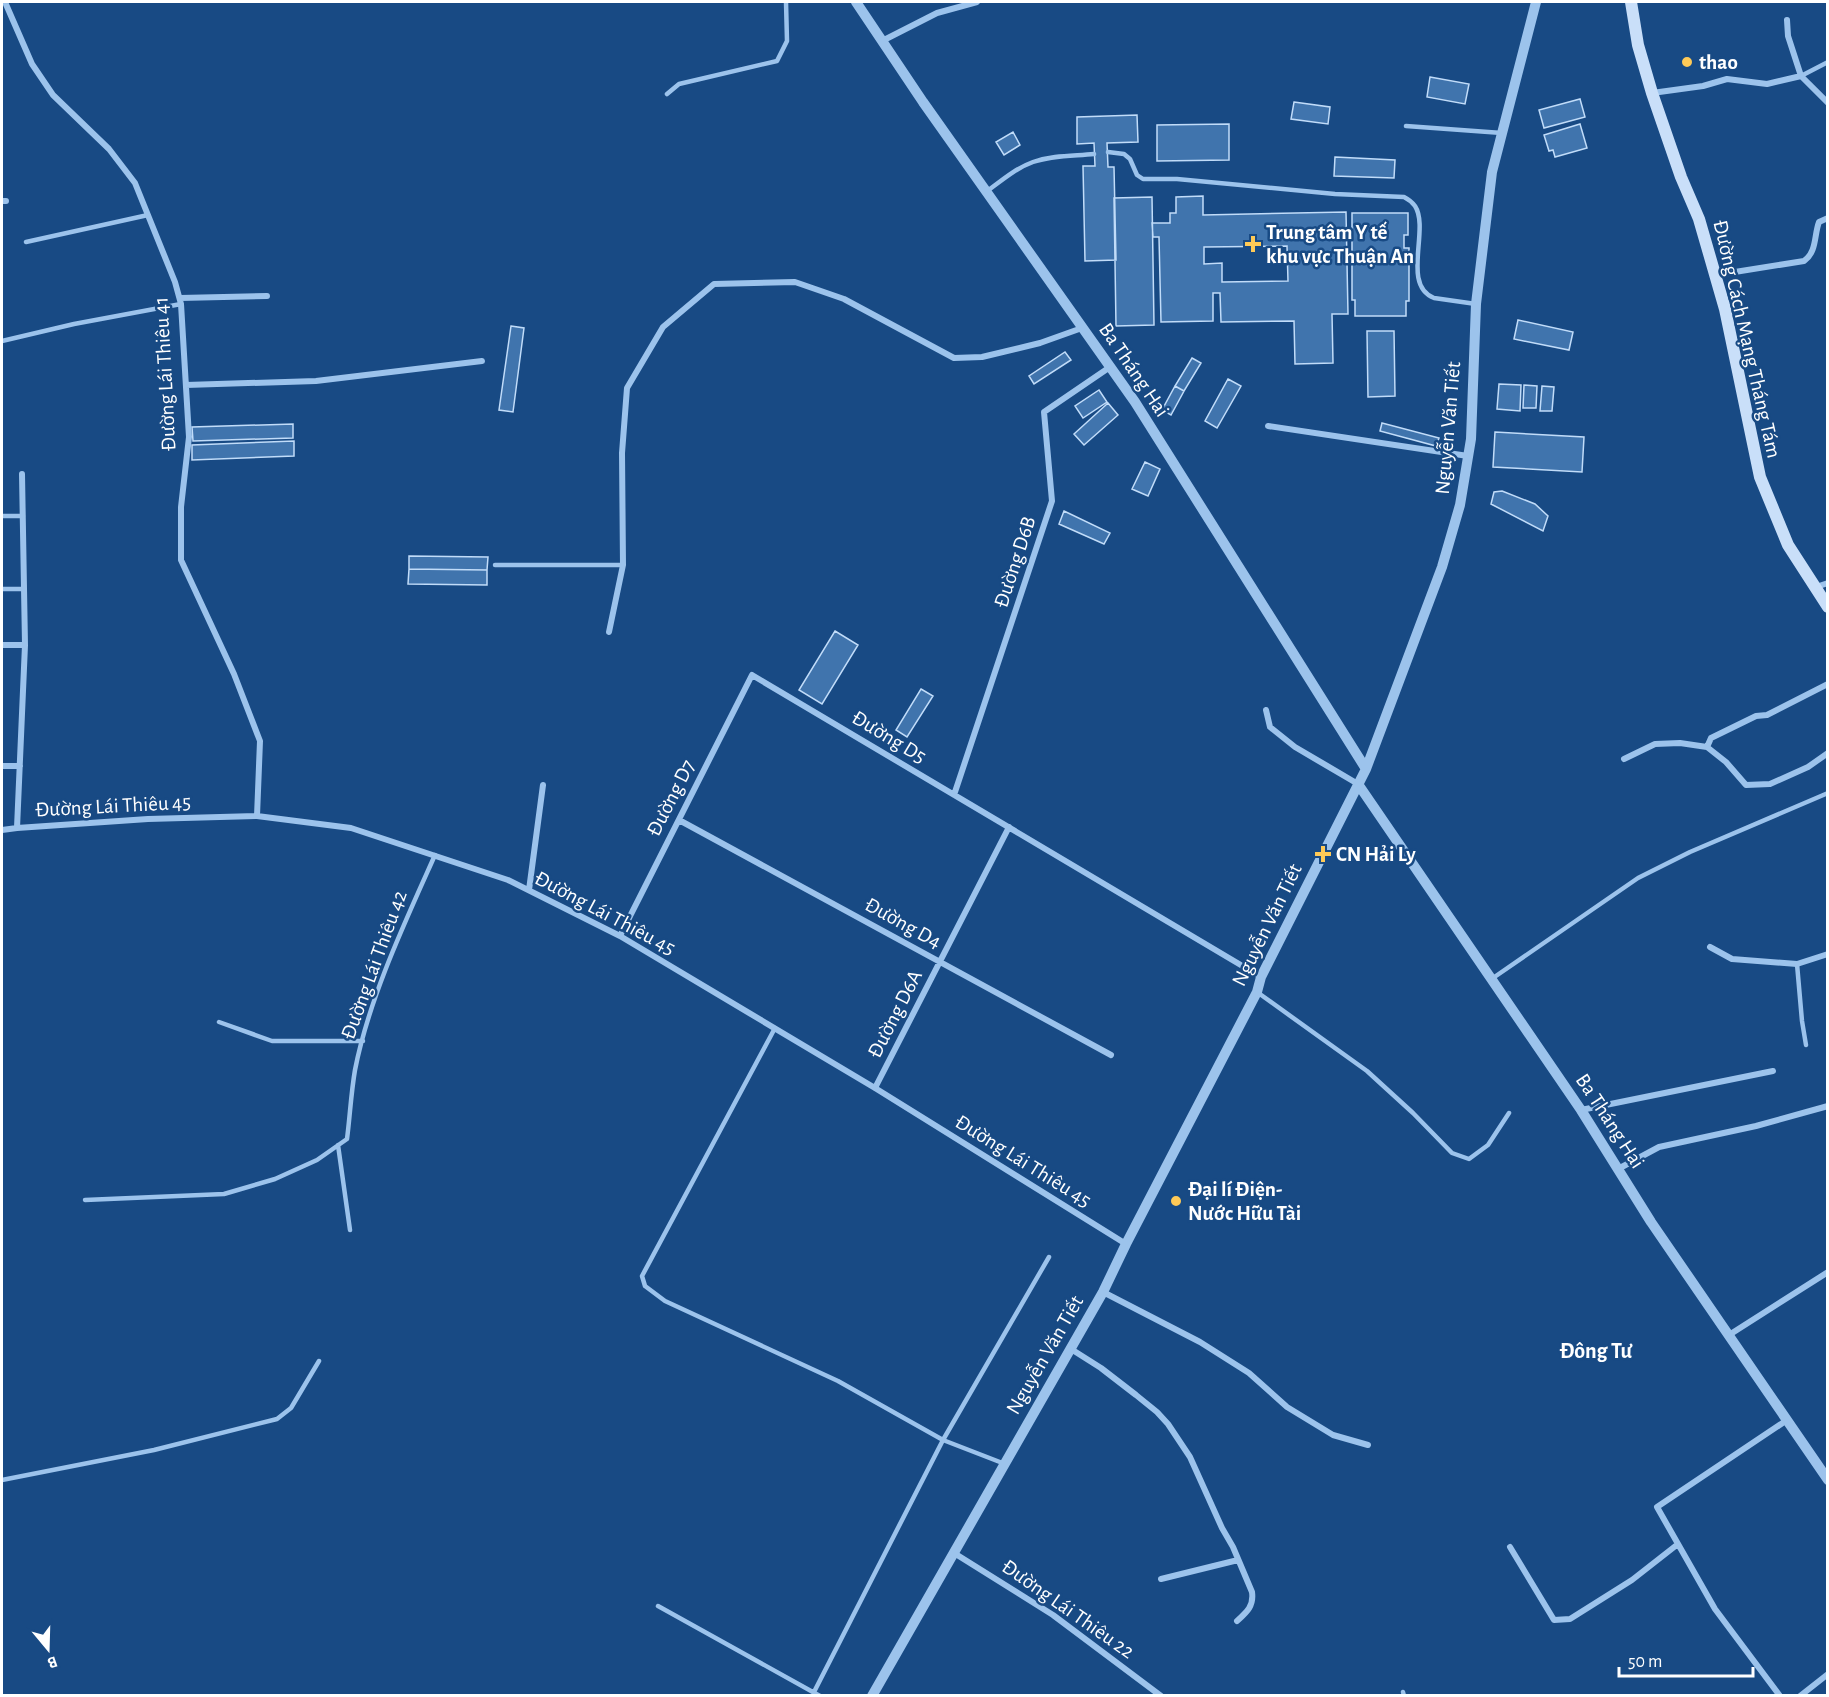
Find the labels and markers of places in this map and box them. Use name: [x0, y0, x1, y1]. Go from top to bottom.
place label: thao: [1699, 52, 1738, 73]
marker: thao: [1680, 55, 1694, 69]
place label: Trung tâm Y tế khu vực Thuận An: [1266, 221, 1414, 267]
marker: Trung tâm Y tế khu vực Thuận An: [1244, 235, 1262, 253]
place label: CN Hải Ly: [1336, 844, 1416, 865]
marker: CN Hải Ly: [1314, 845, 1332, 863]
place label: Đại lí Điện- Nước Hữu Tài: [1188, 1179, 1301, 1224]
marker: Đại lí Điện- Nước Hữu Tài: [1169, 1194, 1183, 1208]

